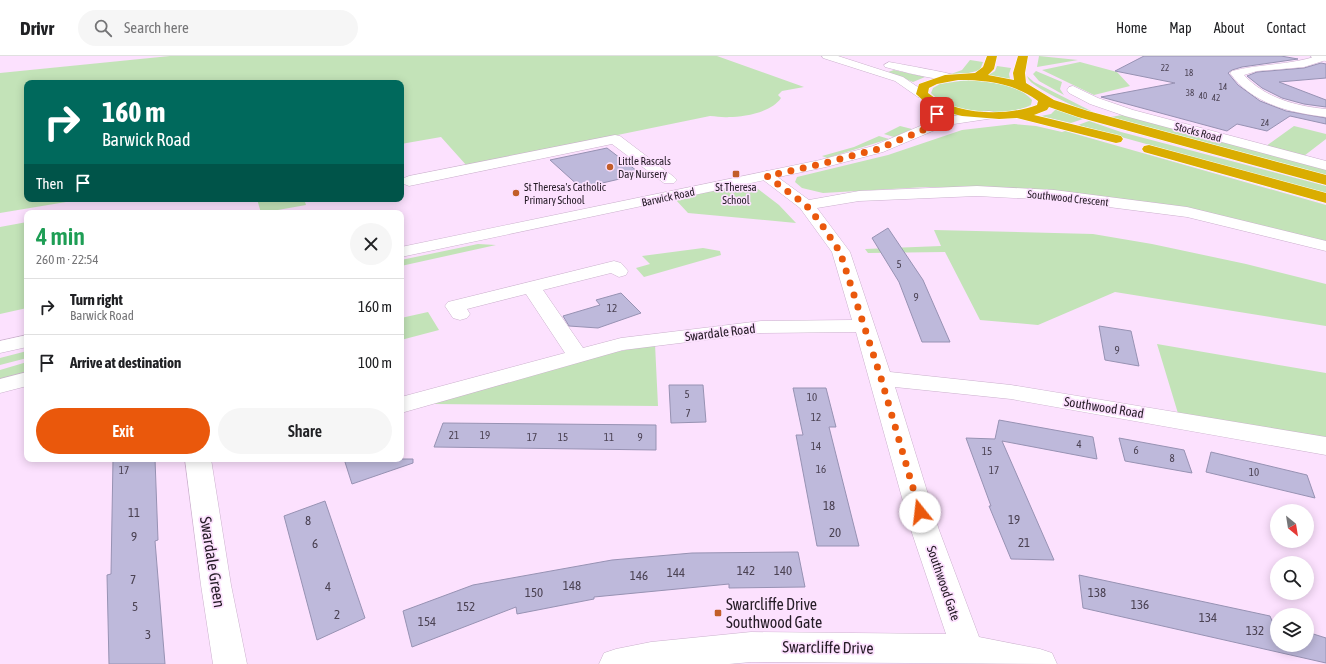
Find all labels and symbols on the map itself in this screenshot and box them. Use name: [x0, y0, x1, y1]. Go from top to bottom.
house number: 22: [1161, 63, 1169, 73]
house number: 18: [1185, 68, 1193, 78]
house number: 14: [1219, 82, 1227, 92]
house number: 38: [1186, 88, 1194, 98]
house number: 40: [1199, 91, 1207, 101]
house number: 42: [1212, 93, 1220, 103]
pin: [920, 97, 954, 131]
house number: 24: [1261, 118, 1269, 128]
street label: Stocks Road: [1173, 120, 1223, 144]
place label: Little Rascals Day Nursery: [618, 155, 671, 180]
marker: Little Rascals Day Nursery: [605, 162, 615, 172]
marker: St Theresa School: [731, 169, 741, 179]
place label: St Theresa's Catholic Primary School: [524, 181, 607, 206]
place label: St Theresa School: [715, 181, 757, 206]
street label: Barwick Road: [640, 186, 696, 208]
marker: St Theresa's Catholic Primary School: [511, 188, 521, 198]
street label: Southwood Crescent: [1027, 188, 1109, 208]
house number: 5: [896, 258, 902, 270]
house number: 9: [913, 291, 919, 303]
house number: 12: [607, 302, 617, 314]
street label: Swardale Road: [684, 321, 756, 344]
house number: 9: [1114, 344, 1120, 356]
house number: 5: [684, 388, 690, 400]
house number: 10: [807, 391, 817, 403]
street label: Southwood Road: [1063, 394, 1145, 421]
house number: 7: [685, 407, 691, 419]
house number: 12: [811, 411, 821, 423]
house number: 21: [449, 429, 459, 441]
house number: 19: [480, 429, 490, 441]
house number: 17: [527, 431, 537, 443]
house number: 15: [558, 431, 568, 443]
house number: 11: [604, 431, 614, 443]
house number: 9: [637, 431, 643, 443]
house number: 4: [1076, 438, 1082, 450]
house number: 14: [811, 440, 821, 452]
house number: 6: [1133, 444, 1139, 456]
house number: 15: [982, 445, 992, 457]
house number: 8: [1169, 452, 1175, 464]
house number: 16: [816, 463, 826, 475]
house number: 17: [119, 464, 129, 476]
house number: 17: [989, 464, 999, 476]
house number: 10: [1249, 466, 1259, 478]
position arrow: [899, 491, 941, 533]
house number: 18: [823, 498, 835, 513]
north arrow: [1270, 504, 1314, 548]
house number: 11: [128, 505, 140, 520]
house number: 19: [1008, 512, 1020, 527]
house number: 8: [305, 513, 311, 528]
street label: Swardale Green: [197, 515, 229, 609]
house number: 20: [829, 525, 841, 540]
house number: 9: [131, 529, 137, 544]
house number: 21: [1018, 535, 1030, 550]
house number: 6: [312, 536, 318, 551]
street label: Southwood Gate: [924, 544, 963, 623]
house number: 142: [737, 563, 755, 578]
house number: 140: [774, 563, 792, 578]
house number: 144: [667, 565, 685, 580]
house number: 146: [630, 568, 648, 583]
house number: 7: [130, 572, 136, 587]
house number: 148: [563, 578, 581, 593]
house number: 4: [325, 579, 331, 594]
house number: 150: [525, 585, 543, 600]
house number: 138: [1088, 585, 1106, 600]
place label: Swarcliffe Drive Southwood Gate: [726, 595, 822, 631]
house number: 136: [1131, 597, 1149, 612]
house number: 5: [132, 599, 138, 614]
house number: 152: [457, 599, 475, 614]
house number: 2: [334, 607, 340, 622]
marker: Swarcliffe Drive Southwood Gate: [713, 608, 723, 618]
house number: 134: [1199, 610, 1217, 625]
house number: 154: [418, 614, 436, 629]
house number: 132: [1246, 623, 1264, 638]
house number: 3: [145, 627, 151, 642]
street label: Swarcliffe Drive: [782, 637, 874, 657]

